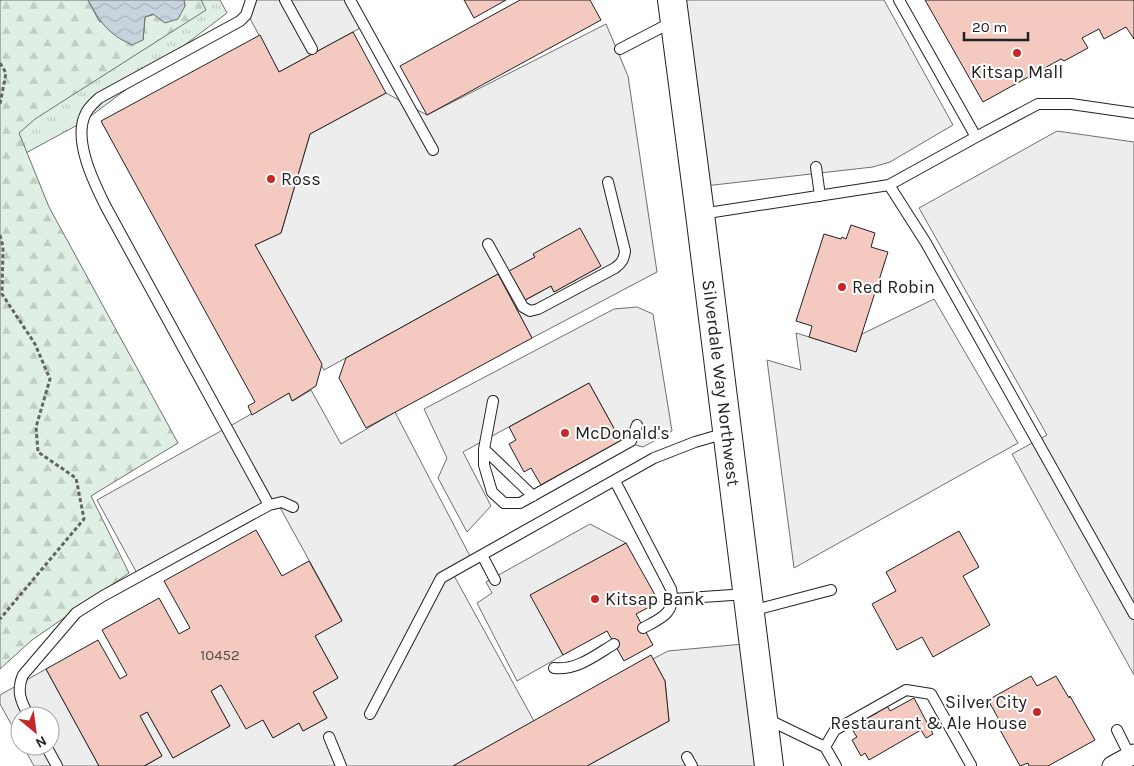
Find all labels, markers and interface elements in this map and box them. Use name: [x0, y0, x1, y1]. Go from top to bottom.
scale bar: [964, 10, 1028, 42]
text: 20 m: [972, 18, 1007, 36]
marker: Kitsap Mall: [1011, 47, 1023, 59]
place label: Kitsap Mall: [971, 61, 1063, 83]
place label: Ross: [281, 168, 321, 190]
marker: Ross: [265, 173, 277, 185]
place label: Red Robin: [852, 276, 935, 298]
street label: Silverdale Way Northwest: [697, 278, 745, 488]
marker: Red Robin: [836, 281, 848, 293]
place label: McDonald's: [575, 422, 670, 444]
marker: McDonald's: [559, 427, 571, 439]
place label: Kitsap Bank: [605, 588, 704, 610]
marker: Kitsap Bank: [589, 593, 601, 605]
house number: 10452: [200, 646, 240, 664]
place label: Silver City Restaurant & Ale House: [830, 691, 1028, 734]
north arrow: [10, 706, 60, 756]
marker: Silver City Restaurant & Ale House: [1031, 706, 1043, 718]
text: N: [33, 732, 50, 752]

